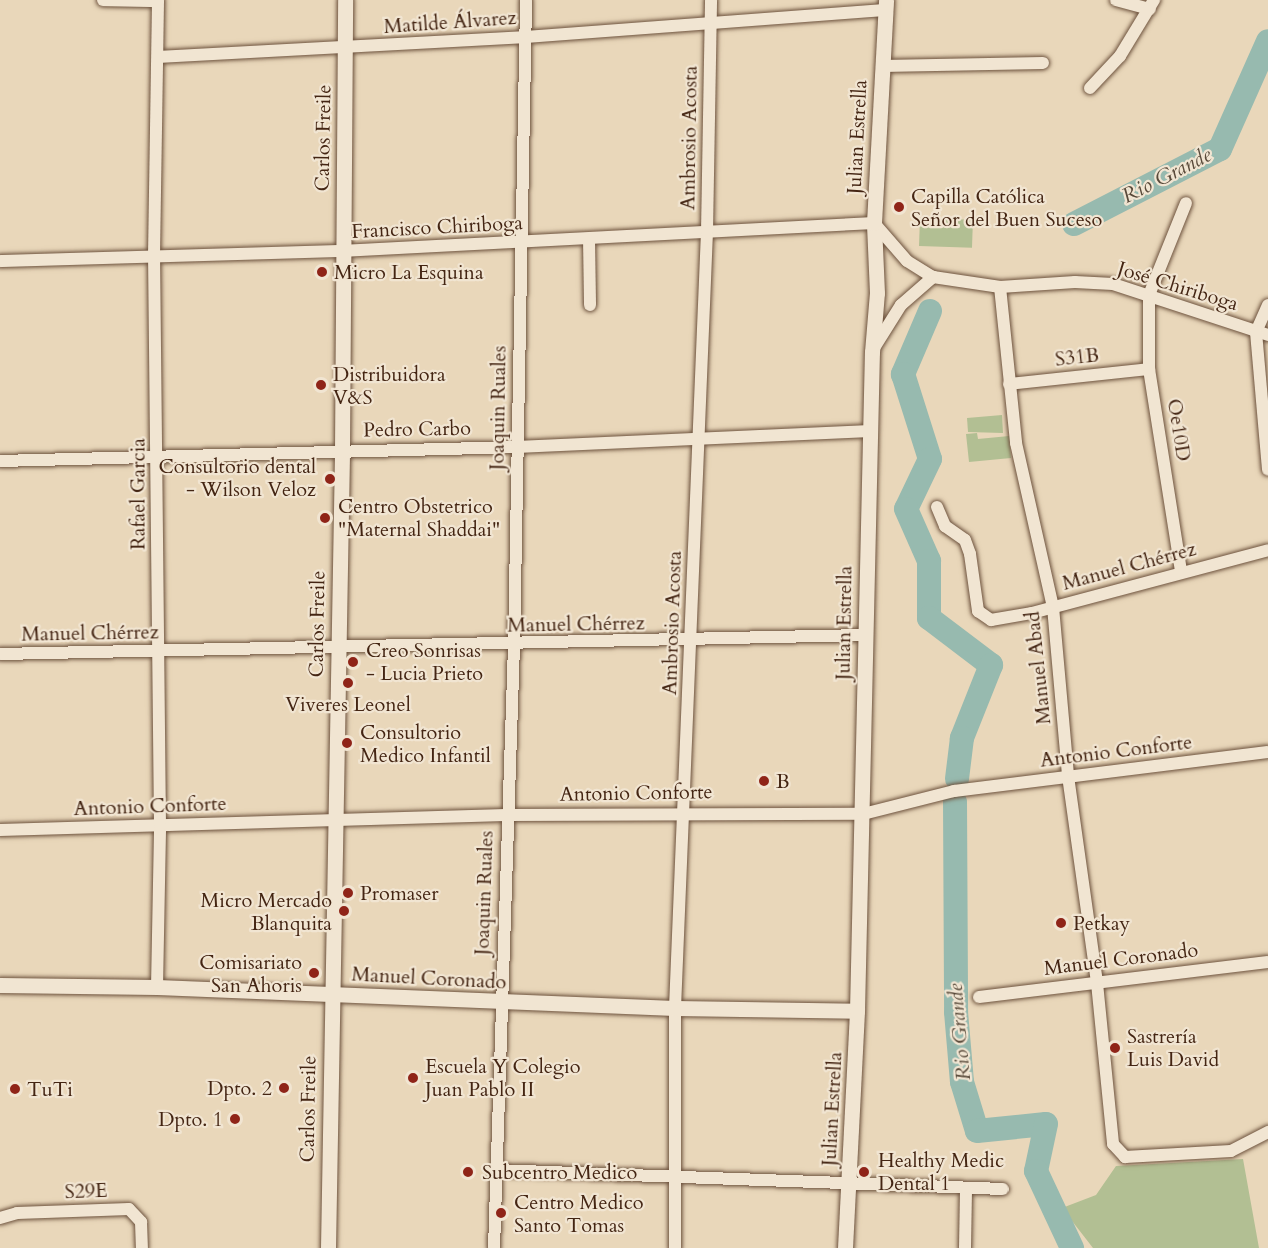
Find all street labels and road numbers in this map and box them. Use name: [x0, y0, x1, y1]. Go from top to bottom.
street label: Matilde Álvarez: [383, 5, 517, 39]
street label: Ambrosio Acosta: [676, 66, 702, 210]
street label: Julian Estrella: [842, 79, 872, 195]
street label: Carlos Freile: [310, 84, 336, 192]
street label: Francisco Chiriboga: [351, 211, 523, 243]
street label: José Chiriboga: [1115, 256, 1241, 316]
street label: S31B: [1054, 343, 1100, 371]
street label: Joaquin Ruales: [485, 346, 511, 470]
street label: Oe10D: [1162, 397, 1196, 463]
street label: Pedro Carbo: [363, 416, 471, 442]
street label: Rafael Garcia: [126, 438, 150, 550]
street label: Manuel Chérrez: [1060, 537, 1198, 595]
street label: Ambrosio Acosta: [657, 550, 687, 696]
street label: Julian Estrella: [831, 566, 857, 680]
street label: Carlos Freile: [304, 570, 330, 678]
street label: Manuel Abad: [1020, 610, 1056, 726]
street label: Manuel Chérrez: [507, 611, 645, 637]
street label: Manuel Chérrez: [21, 620, 159, 646]
street label: Antonio Conforte: [1039, 730, 1193, 772]
street label: Antonio Conforte: [559, 780, 713, 806]
street label: Antonio Conforte: [73, 791, 227, 821]
street label: Joaquin Ruales: [470, 830, 498, 956]
street label: Manuel Coronado: [1043, 938, 1199, 980]
street label: Manuel Coronado: [351, 962, 507, 994]
street label: Julian Estrella: [817, 1051, 847, 1167]
street label: Carlos Freile: [295, 1055, 321, 1163]
street label: S29E: [64, 1178, 108, 1204]

